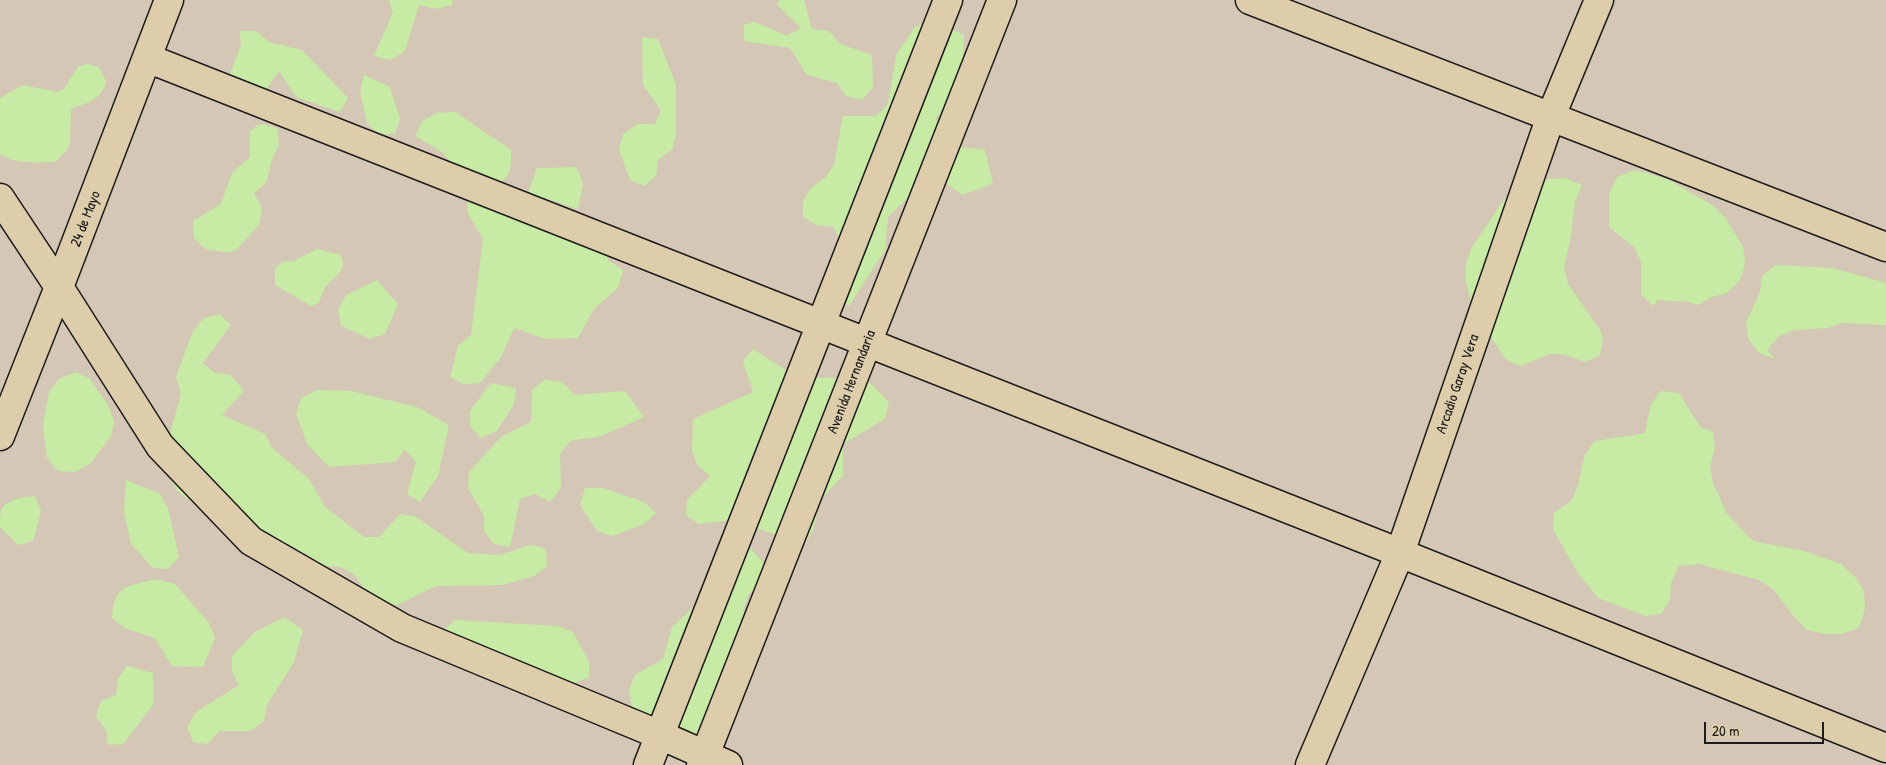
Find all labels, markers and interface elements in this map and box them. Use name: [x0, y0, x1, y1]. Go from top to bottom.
street label: 24 de Mayo: [67, 188, 105, 250]
street label: Avenida Hernandaria: [824, 328, 880, 436]
street label: Arcadio Garay Vera: [1433, 332, 1483, 436]
scale bar: [1706, 712, 1826, 744]
text: 20 m: [1712, 720, 1739, 741]

